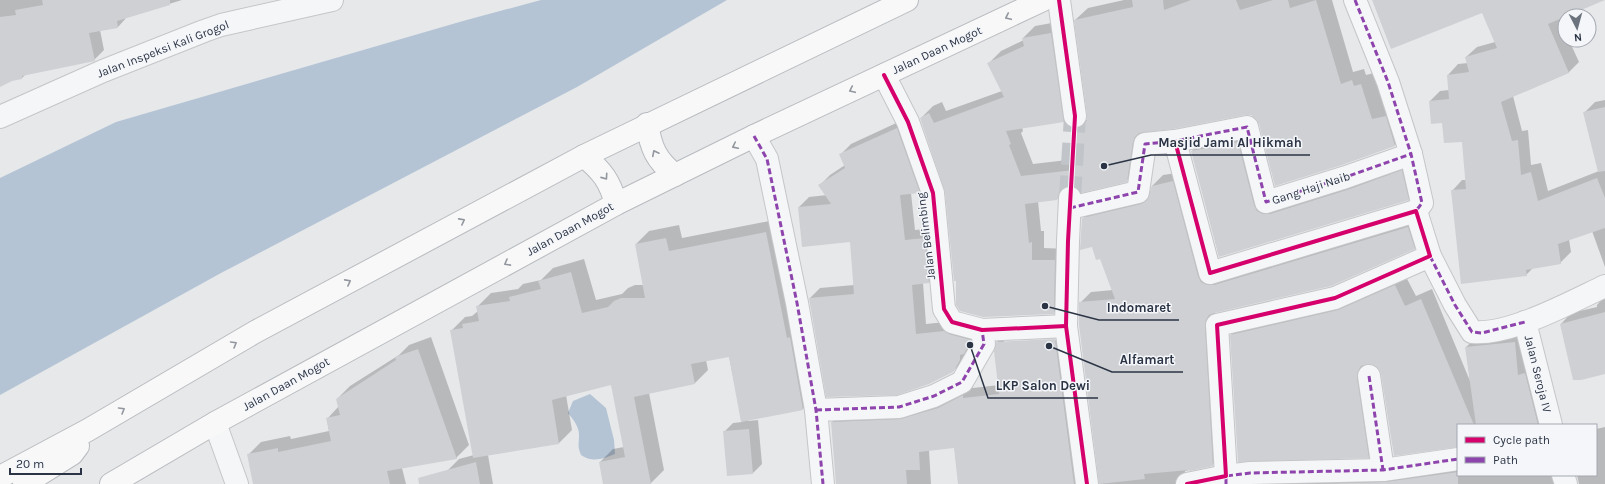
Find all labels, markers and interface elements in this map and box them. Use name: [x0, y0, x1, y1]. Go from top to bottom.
north arrow: [1557, 8, 1597, 48]
one-way arrow: [1004, 12, 1012, 20]
street label: Jalan Inspeksi Kali Grogol: [95, 17, 231, 81]
street label: Jalan Daan Mogot: [890, 23, 984, 77]
text: N: [1573, 31, 1583, 44]
one-way arrow: [849, 85, 857, 93]
callout: Masjid Jami Al Hikmah: [1151, 130, 1310, 155]
text: Masjid Jami Al Hikmah: [1158, 135, 1302, 150]
one-way arrow: [731, 141, 739, 148]
one-way arrow: [652, 150, 660, 157]
street label: Gang Haji Naib: [1270, 169, 1352, 207]
one-way arrow: [600, 172, 607, 179]
street label: Jalan Belimbing: [914, 191, 938, 281]
street label: Jalan Daan Mogot: [524, 199, 616, 259]
one-way arrow: [458, 218, 466, 225]
one-way arrow: [504, 259, 512, 266]
one-way arrow: [344, 279, 351, 287]
callout: Indomaret: [1099, 295, 1179, 320]
text: Indomaret: [1107, 300, 1171, 315]
street label: Jalan Seroja IV: [1522, 334, 1554, 414]
one-way arrow: [230, 342, 237, 349]
callout: Alfamart: [1112, 347, 1183, 372]
text: Alfamart: [1120, 352, 1174, 367]
street label: Jalan Daan Mogot: [240, 354, 332, 414]
callout: LKP Salon Dewi: [988, 373, 1098, 398]
text: LKP Salon Dewi: [996, 378, 1090, 393]
one-way arrow: [118, 408, 125, 415]
legend: [1457, 424, 1597, 476]
text: Cycle path: [1493, 433, 1550, 447]
scale bar: [10, 450, 81, 476]
text: Path: [1493, 453, 1518, 467]
text: 20 m: [16, 457, 44, 471]

